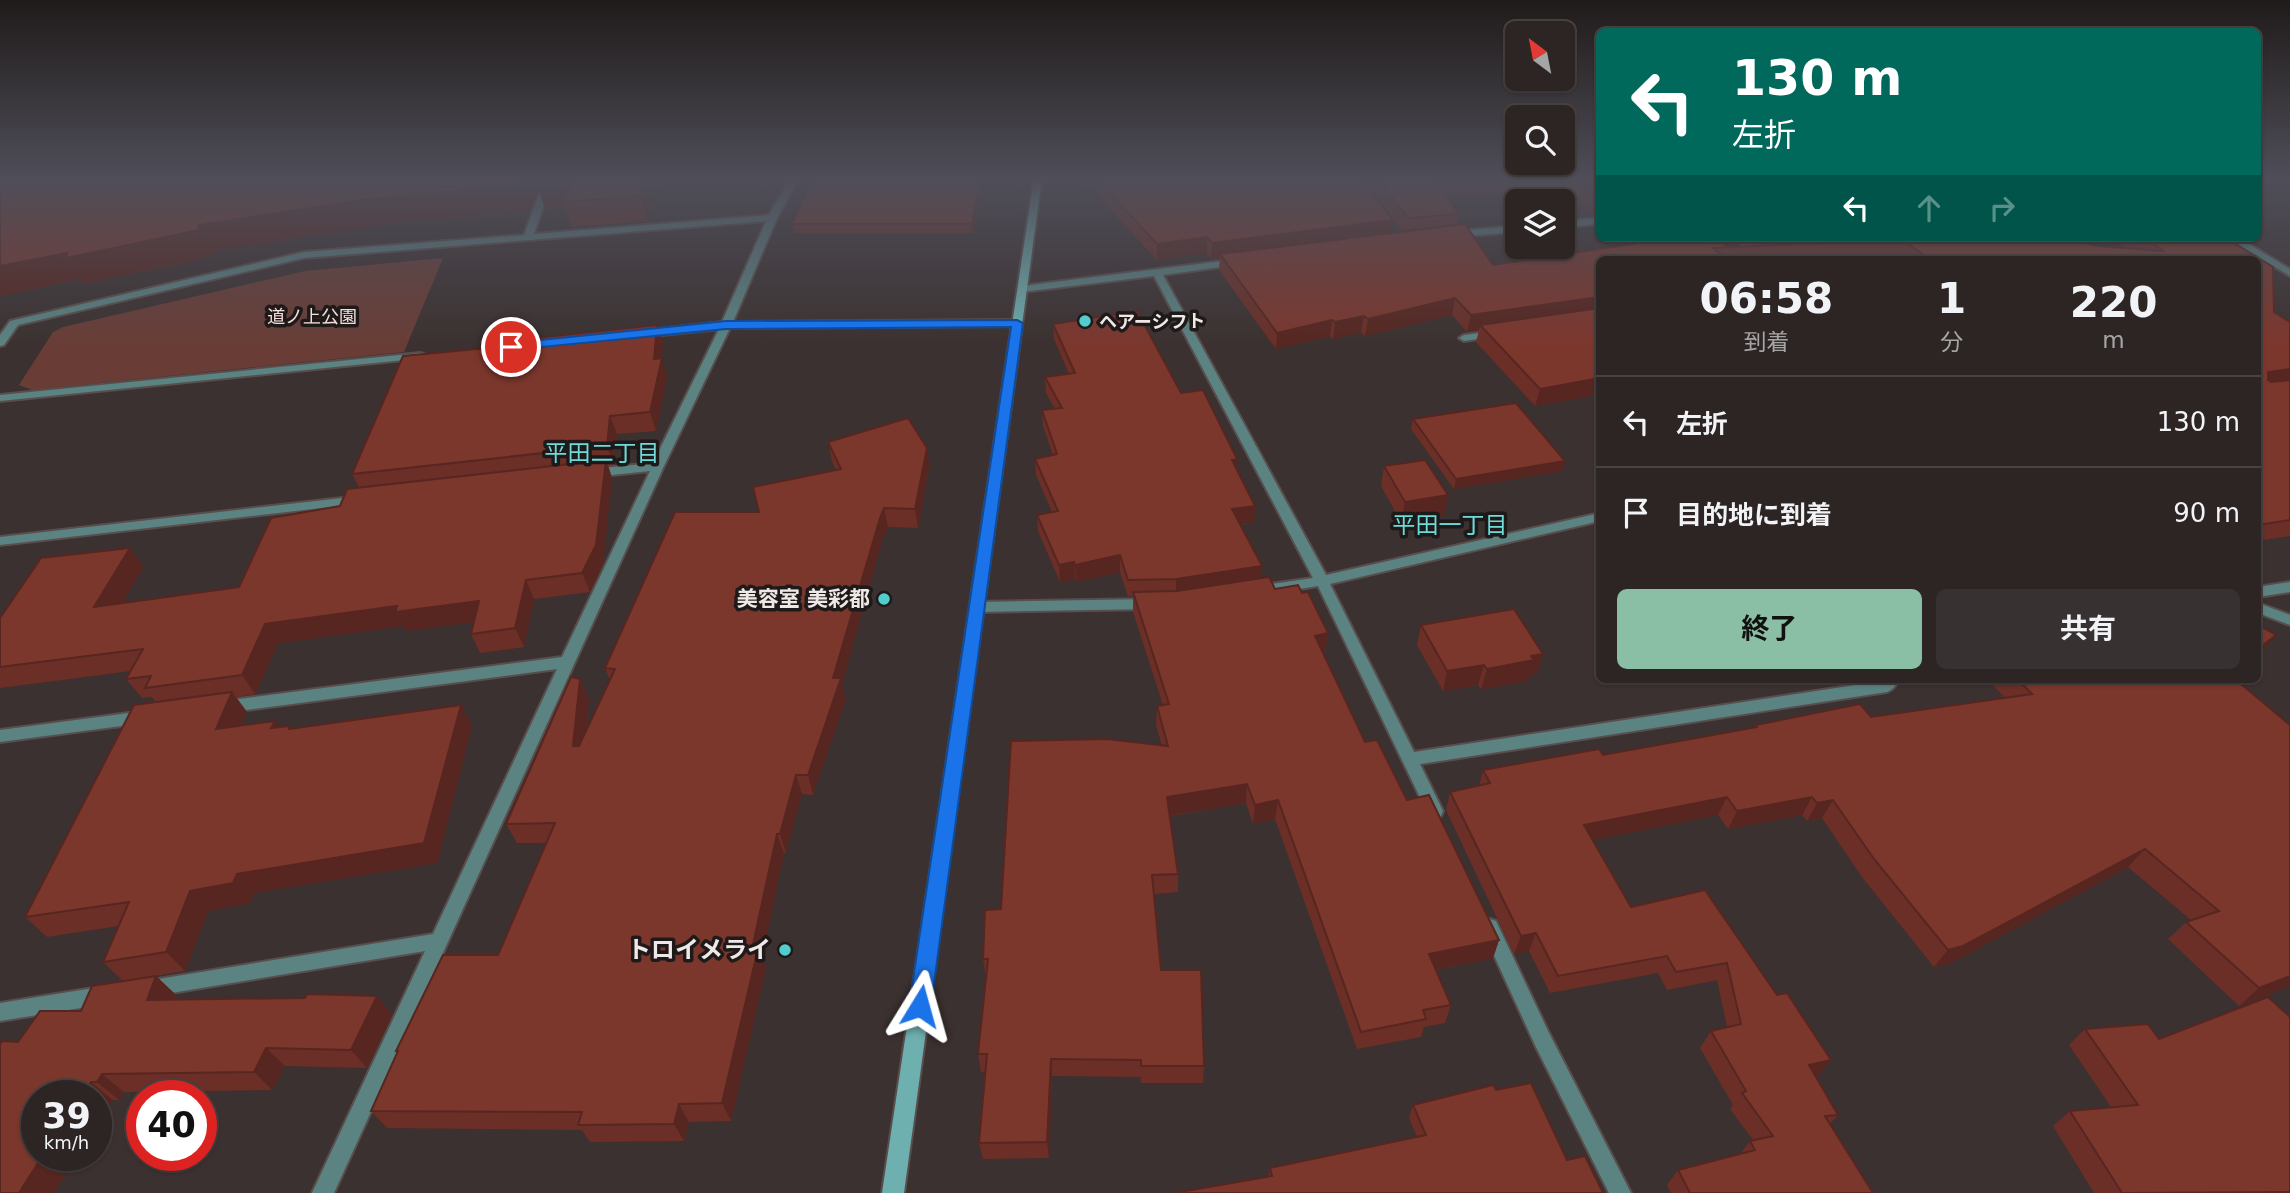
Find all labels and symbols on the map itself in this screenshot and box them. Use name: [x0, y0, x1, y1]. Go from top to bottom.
north arrow: [1505, 21, 1575, 91]
park label: 道ノ上公園: [267, 306, 357, 327]
place label: ヘアーシフト: [1099, 311, 1206, 332]
marker: ヘアーシフト: [1077, 313, 1093, 329]
pin: [481, 317, 541, 377]
district label: 平田二丁目: [545, 440, 660, 466]
district label: 平田一丁目: [1393, 512, 1508, 538]
place label: 美容室 美彩都: [737, 587, 870, 611]
marker: 美容室 美彩都: [876, 591, 892, 607]
place label: トロイメライ: [627, 936, 771, 964]
marker: トロイメライ: [777, 942, 793, 958]
position arrow: [883, 969, 957, 1043]
speed limit sign: 40: [126, 1080, 217, 1171]

